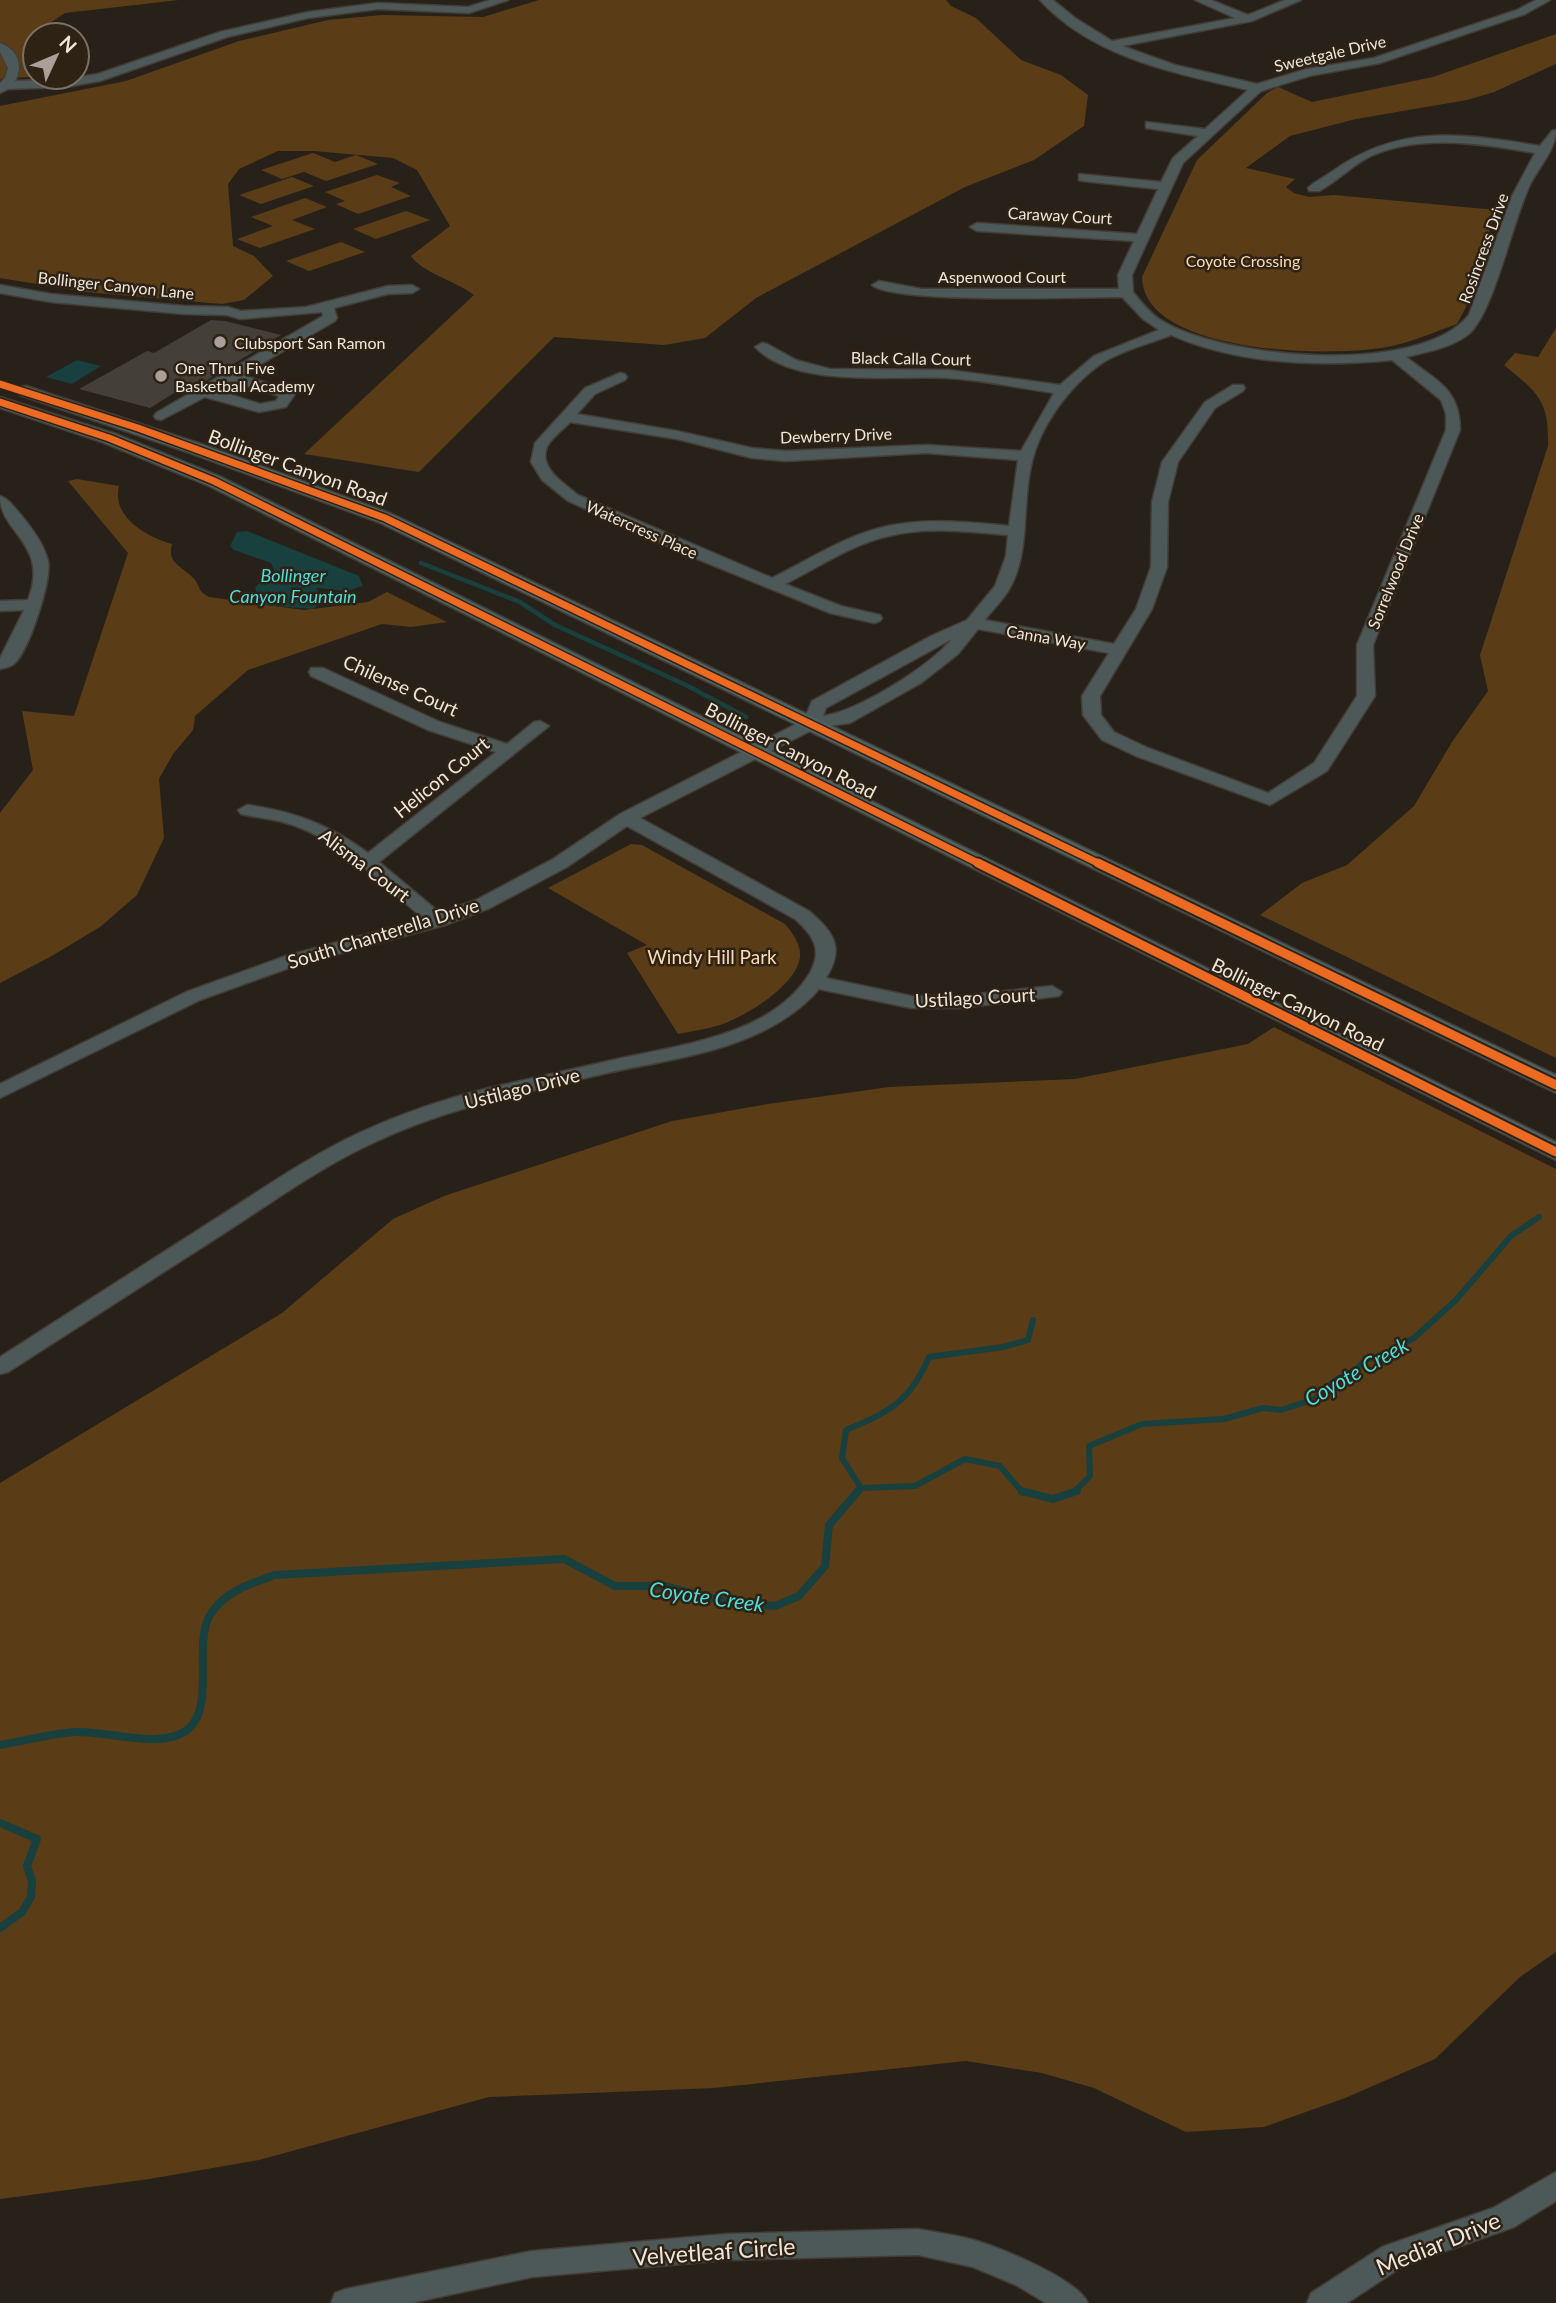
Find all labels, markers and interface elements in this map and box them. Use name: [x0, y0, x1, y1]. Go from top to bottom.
north arrow: [21, 21, 91, 91]
text: N: [55, 31, 82, 57]
street label: Sweetgale Drive: [1272, 31, 1388, 75]
street label: Rosincress Drive: [1454, 190, 1512, 306]
street label: Caraway Court: [1007, 203, 1113, 227]
park label: Coyote Crossing: [1186, 251, 1300, 270]
street label: Bollinger Canyon Lane: [37, 267, 195, 303]
street label: Aspenwood Court: [938, 267, 1066, 286]
place label: Clubsport San Ramon: [234, 333, 386, 352]
marker: Clubsport San Ramon: [212, 334, 228, 350]
street label: Black Calla Court: [851, 347, 971, 369]
place label: One Thru Five Basketball Academy: [175, 358, 315, 395]
marker: One Thru Five Basketball Academy: [153, 368, 169, 384]
street label: Bollinger Canyon Road: [205, 424, 391, 510]
street label: Dewberry Drive: [780, 424, 892, 446]
street label: Watercress Place: [583, 496, 701, 562]
street label: Sorrelwood Drive: [1363, 510, 1427, 632]
water label: Bollinger Canyon Fountain: [229, 564, 357, 607]
street label: Canna Way: [1005, 621, 1088, 653]
street label: Chilense Court: [340, 649, 462, 721]
street label: Bollinger Canyon Road: [702, 697, 880, 803]
street label: Helicon Court: [389, 731, 493, 822]
street label: Alisma Court: [315, 823, 415, 907]
street label: South Chanterella Drive: [284, 893, 482, 973]
park label: Windy Hill Park: [647, 945, 777, 968]
street label: Bollinger Canyon Road: [1208, 952, 1388, 1056]
street label: Ustilago Court: [914, 982, 1036, 1012]
street label: Ustilago Drive: [462, 1063, 582, 1113]
water label: Coyote Creek: [1300, 1331, 1413, 1411]
water label: Coyote Creek: [648, 1576, 767, 1617]
street label: Mediar Drive: [1372, 2205, 1504, 2281]
street label: Velvetleaf Circle: [632, 2231, 796, 2271]

